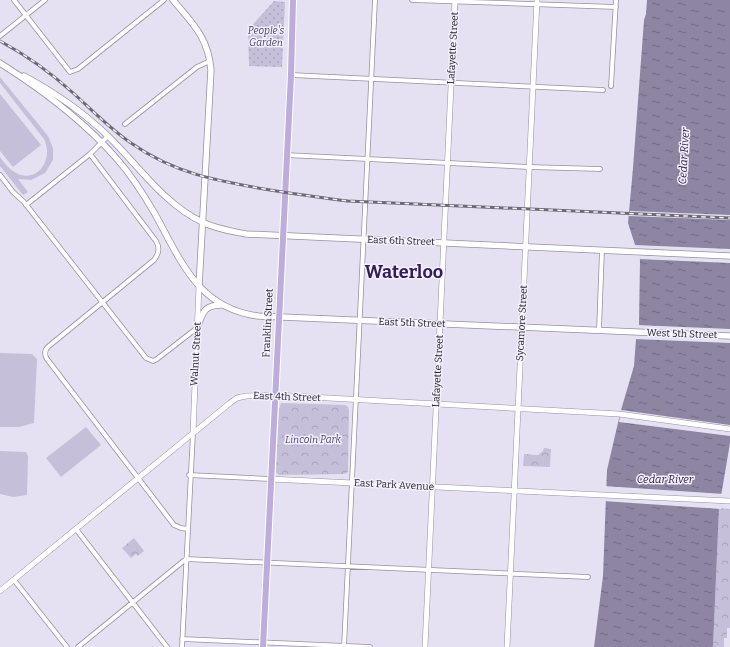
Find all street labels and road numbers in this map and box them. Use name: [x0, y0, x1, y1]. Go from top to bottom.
street label: Lafayette Street: [445, 11, 461, 85]
street label: East 6th Street: [367, 234, 435, 248]
street label: Sycamore Street: [514, 284, 530, 361]
street label: Franklin Street: [260, 288, 276, 358]
street label: East 5th Street: [378, 316, 446, 330]
street label: Walnut Street: [188, 321, 204, 386]
street label: West 5th Street: [646, 327, 718, 341]
street label: Lafayette Street: [430, 334, 446, 408]
street label: East 4th Street: [253, 390, 321, 404]
street label: East Park Avenue: [354, 477, 434, 493]

